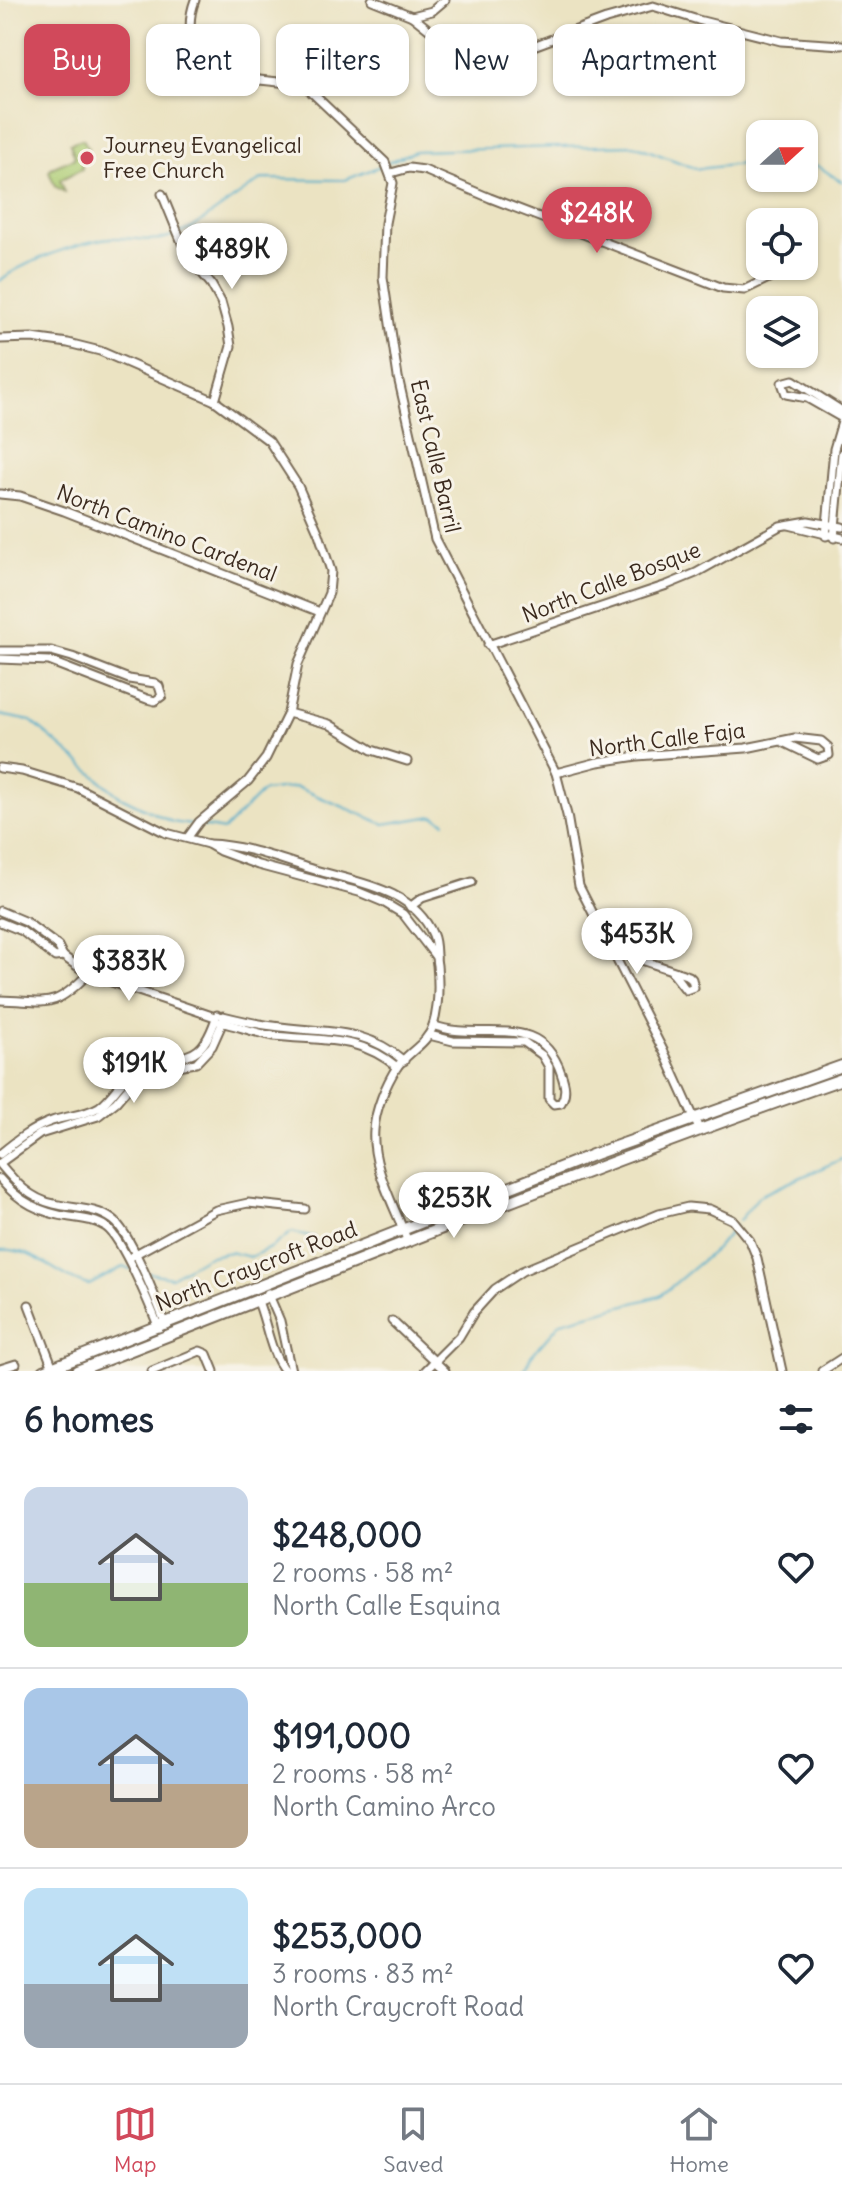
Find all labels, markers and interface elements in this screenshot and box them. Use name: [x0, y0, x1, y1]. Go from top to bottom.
chip: Buy: [24, 24, 130, 96]
chip: Rent: [146, 24, 260, 96]
chip: Filters: [276, 24, 409, 96]
chip: New: [425, 24, 537, 96]
chip: Apartment: [553, 24, 745, 96]
north arrow: [746, 120, 818, 192]
map controls: [746, 120, 818, 368]
place label: Journey Evangelical Free Church: [103, 131, 302, 184]
marker: Journey Evangelical Free Church: [78, 149, 96, 167]
pin: $248K: [541, 187, 653, 255]
text: $248K: [560, 196, 634, 229]
button: locate: [746, 208, 818, 280]
pin: $489K: [176, 223, 288, 291]
text: $489K: [194, 232, 270, 265]
button: layers: [746, 296, 818, 368]
street label: East Calle Barril: [405, 377, 467, 535]
street label: North Camino Cardenal: [53, 478, 281, 588]
street label: North Calle Bosque: [518, 535, 704, 629]
street label: North Calle Faja: [587, 716, 747, 762]
pin: $453K: [581, 908, 693, 976]
text: $453K: [599, 917, 675, 950]
pin: $383K: [73, 935, 185, 1003]
text: $383K: [92, 944, 166, 977]
pin: $191K: [78, 1037, 190, 1105]
text: $191K: [101, 1046, 167, 1079]
pin: $253K: [398, 1172, 510, 1240]
text: $253K: [417, 1181, 491, 1214]
street label: North Craycroft Road: [151, 1215, 361, 1317]
icon: filters: [774, 1397, 818, 1441]
text: 6 homes: [24, 1398, 154, 1441]
text: $248,000: [272, 1513, 422, 1556]
icon: home: [88, 1519, 184, 1615]
icon: heart: [774, 1545, 818, 1589]
text: 2 rooms · 58 m²: [272, 1556, 453, 1589]
text: North Calle Esquina: [272, 1589, 501, 1622]
text: $191,000: [272, 1714, 411, 1757]
icon: home: [88, 1720, 184, 1816]
icon: heart: [774, 1746, 818, 1790]
text: 2 rooms · 58 m²: [272, 1757, 453, 1790]
text: North Camino Arco: [272, 1790, 496, 1823]
text: $253,000: [272, 1914, 423, 1957]
icon: home: [88, 1920, 184, 2016]
icon: heart: [774, 1946, 818, 1990]
text: 3 rooms · 83 m²: [272, 1957, 454, 1990]
text: North Craycroft Road: [272, 1990, 524, 2023]
tab: Map: [113, 2102, 157, 2178]
tab: Saved: [383, 2102, 443, 2178]
tab: Home: [670, 2102, 729, 2178]

